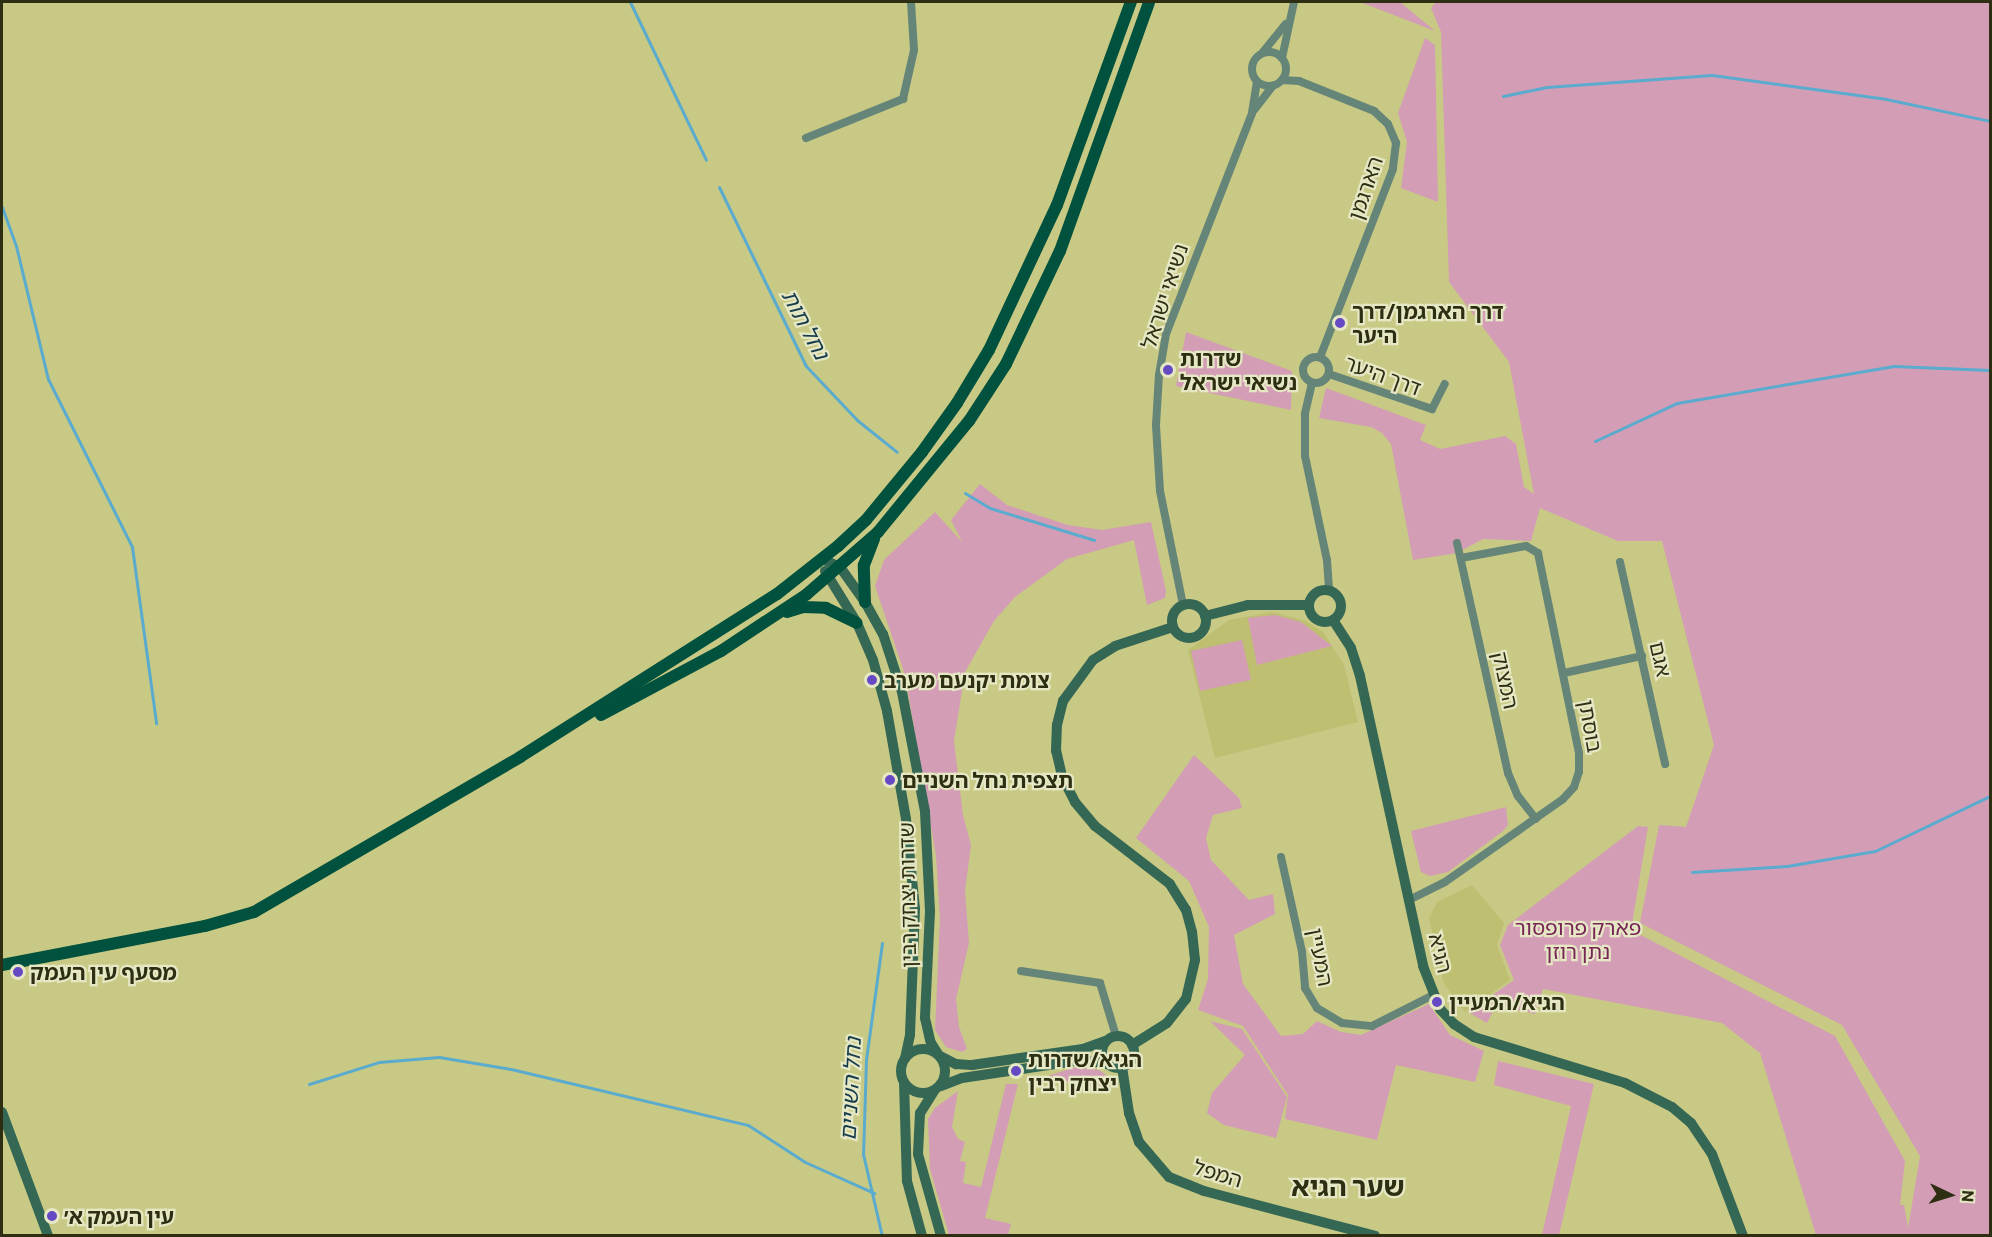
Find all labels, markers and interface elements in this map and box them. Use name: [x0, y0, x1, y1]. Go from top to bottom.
street label: הארגמן: [1342, 153, 1388, 223]
street label: נשיאי ישראל: [1135, 240, 1193, 352]
water label: נחל תות: [777, 285, 835, 363]
place label: דרך הארגמן/דרך היער: [1352, 298, 1504, 348]
marker: דרך הארגמן/דרך היער: [1333, 316, 1347, 330]
place label: שדרות נשיאי ישראל: [1180, 345, 1297, 395]
street label: דרך היער: [1341, 350, 1425, 400]
marker: שדרות נשיאי ישראל: [1161, 363, 1175, 377]
street label: אגם: [1645, 639, 1677, 679]
street label: המצוק: [1488, 649, 1524, 711]
place label: צומת יקנעם מערב: [884, 667, 1050, 693]
marker: צומת יקנעם מערב: [865, 673, 879, 687]
street label: בוסתן: [1574, 698, 1608, 754]
place label: תצפית נחל השניים: [902, 767, 1073, 793]
marker: תצפית נחל השניים: [883, 773, 897, 787]
street label: שדרות יצחק רבין: [893, 822, 921, 968]
park label: פארק פרופסור נתן רוזן: [1515, 914, 1641, 964]
street label: המעיין: [1303, 926, 1339, 988]
street label: הגיא: [1424, 931, 1458, 975]
place label: מסעף עין העמק: [30, 959, 177, 985]
marker: מסעף עין העמק: [11, 965, 25, 979]
place label: הגיא/המעיין: [1449, 989, 1565, 1015]
marker: הגיא/המעיין: [1430, 995, 1444, 1009]
water label: נחל השניים: [834, 1036, 866, 1142]
place label: הגיא/שדרות יצחק רבין: [1028, 1046, 1142, 1096]
marker: הגיא/שדרות יצחק רבין: [1009, 1064, 1023, 1078]
street label: המפל: [1190, 1154, 1246, 1192]
north arrow: [1920, 1165, 1980, 1225]
district label: שער הגיא: [1291, 1170, 1405, 1202]
text: N: [1959, 1190, 1978, 1203]
place label: עין העמק א׳: [64, 1203, 174, 1229]
marker: עין העמק א׳: [45, 1209, 59, 1223]

